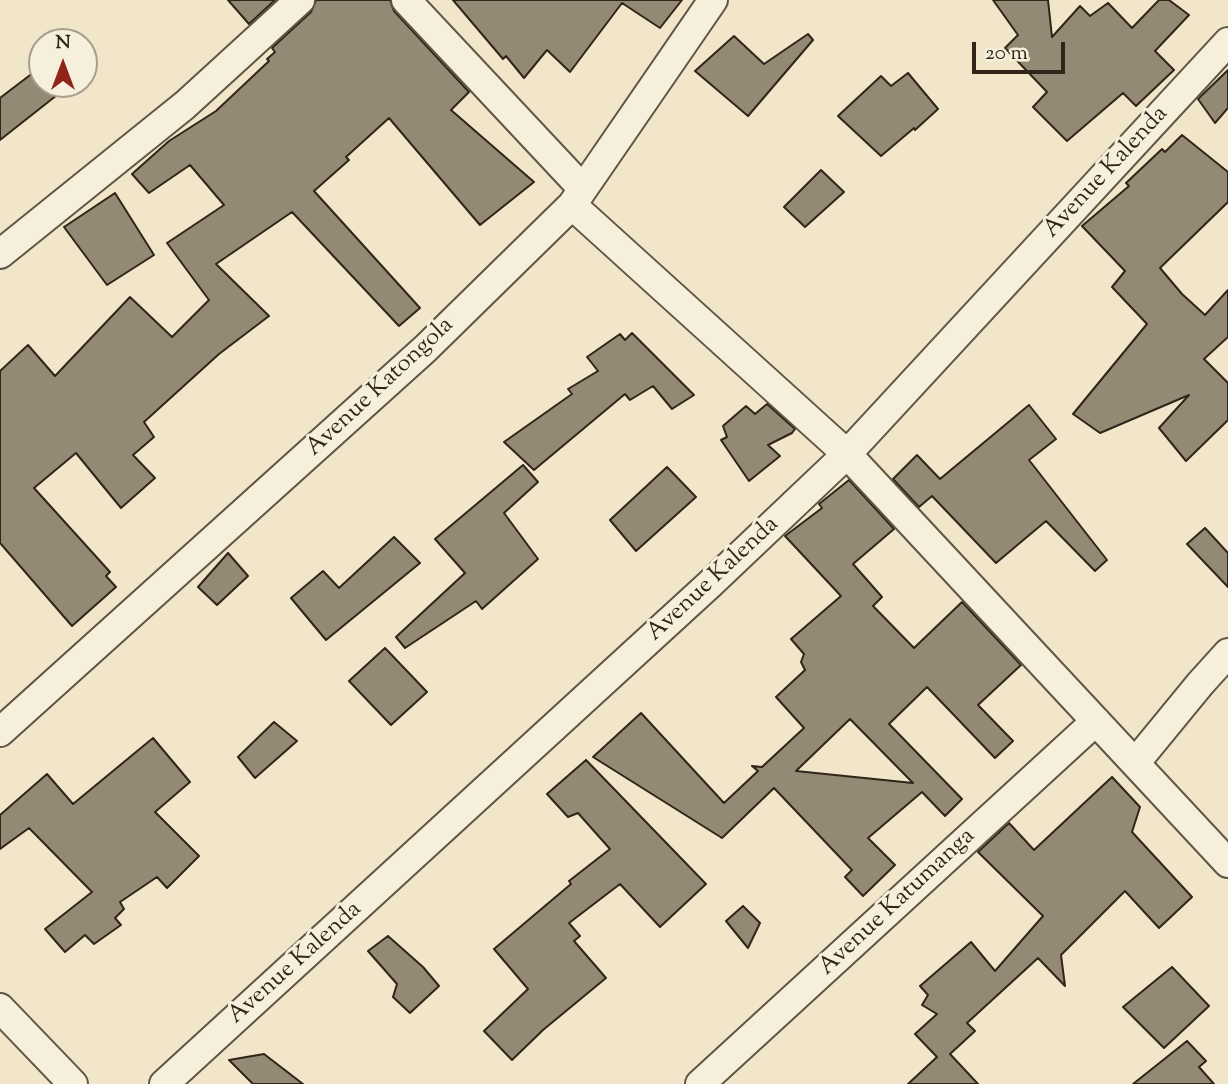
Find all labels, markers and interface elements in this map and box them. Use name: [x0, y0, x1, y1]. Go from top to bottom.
north arrow: [28, 28, 98, 98]
scale bar: [976, 28, 1069, 72]
text: N: [55, 30, 71, 57]
text: 20 m: [985, 39, 1028, 69]
street label: Avenue Kalenda: [1039, 101, 1175, 245]
street label: Avenue Katongola: [301, 312, 461, 464]
street label: Avenue Kalenda: [642, 512, 786, 648]
street label: Avenue Katumanga: [814, 823, 982, 983]
street label: Avenue Kalenda: [223, 896, 369, 1032]

